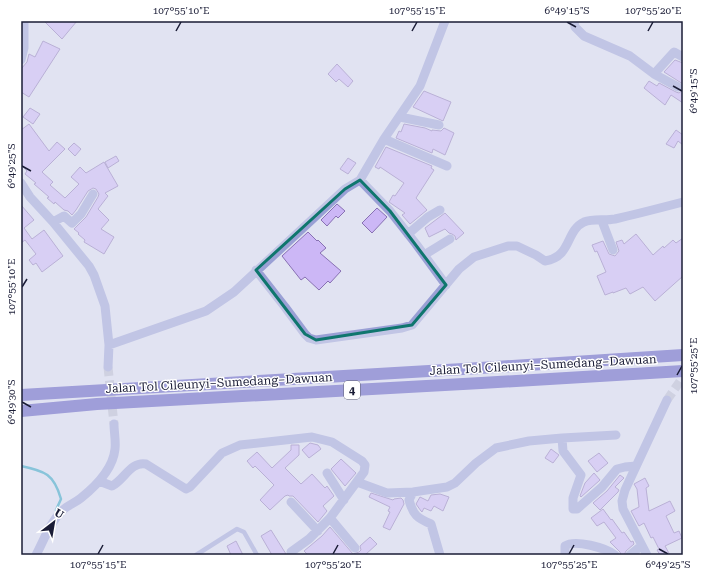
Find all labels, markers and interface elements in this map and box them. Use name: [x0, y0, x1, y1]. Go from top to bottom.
text: 107°55'10"E: [153, 5, 209, 16]
text: 107°55'15"E: [389, 5, 445, 16]
text: 6°49'15"S: [544, 5, 590, 16]
text: 107°55'20"E: [625, 5, 681, 16]
text: 6°49'15"S: [688, 68, 699, 114]
text: 6°49'25"S: [6, 143, 17, 189]
text: 107°55'10"E: [6, 259, 17, 315]
text: 107°55'25"E: [688, 338, 699, 394]
street label: Jalan Tol Cileunyi–Sumedang–Dawuan: [429, 352, 657, 378]
street label: Jalan Tol Cileunyi–Sumedang–Dawuan: [105, 370, 333, 396]
text: 6°49'30"S: [6, 379, 17, 425]
road number: 4: [344, 381, 360, 399]
north arrow: [34, 502, 74, 542]
text: U: [52, 506, 66, 522]
text: 107°55'15"E: [70, 559, 126, 570]
text: 107°55'20"E: [305, 559, 361, 570]
text: 107°55'25"E: [541, 559, 597, 570]
text: 6°49'25"S: [645, 559, 691, 570]

